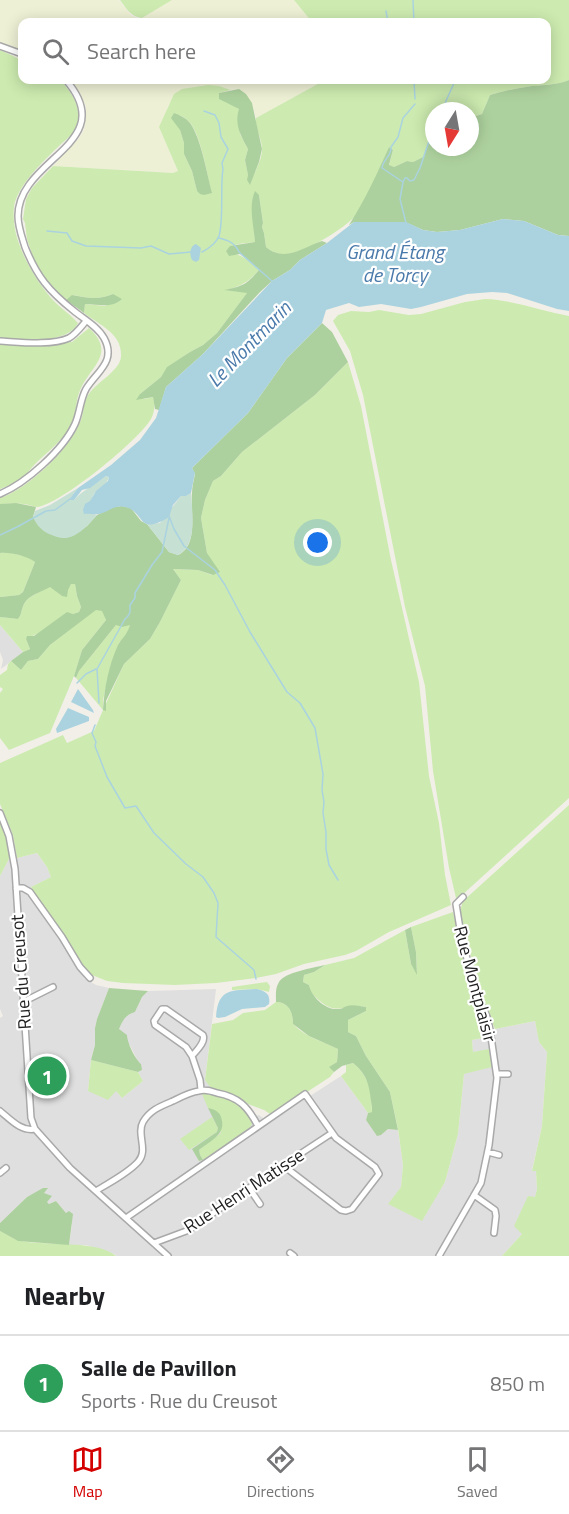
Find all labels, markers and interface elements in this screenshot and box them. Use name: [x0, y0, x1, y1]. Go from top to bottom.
search box: [18, 18, 551, 84]
text: Search here: [87, 34, 196, 68]
icon: search: [39, 35, 72, 68]
north arrow: [425, 102, 479, 156]
water label: Grand Étang de Torcy: [346, 236, 446, 290]
water label: Le Montmarin: [199, 293, 299, 394]
your location: [303, 528, 332, 557]
street label: Rue du Creusot: [3, 913, 38, 1030]
street label: Rue Montplaisir: [447, 923, 504, 1045]
pin: 1: [28, 1054, 66, 1098]
street label: Rue Henri Matisse: [178, 1141, 309, 1240]
text: Nearby: [24, 1276, 105, 1315]
text: Salle de Pavillon: [81, 1351, 237, 1385]
text: 1: [38, 1368, 49, 1399]
text: 850 m: [490, 1368, 545, 1399]
text: Sports · Rue du Creusot: [81, 1385, 277, 1416]
tab: Map: [71, 1443, 104, 1503]
tab: Directions: [247, 1443, 315, 1503]
tab: Saved: [457, 1443, 498, 1503]

